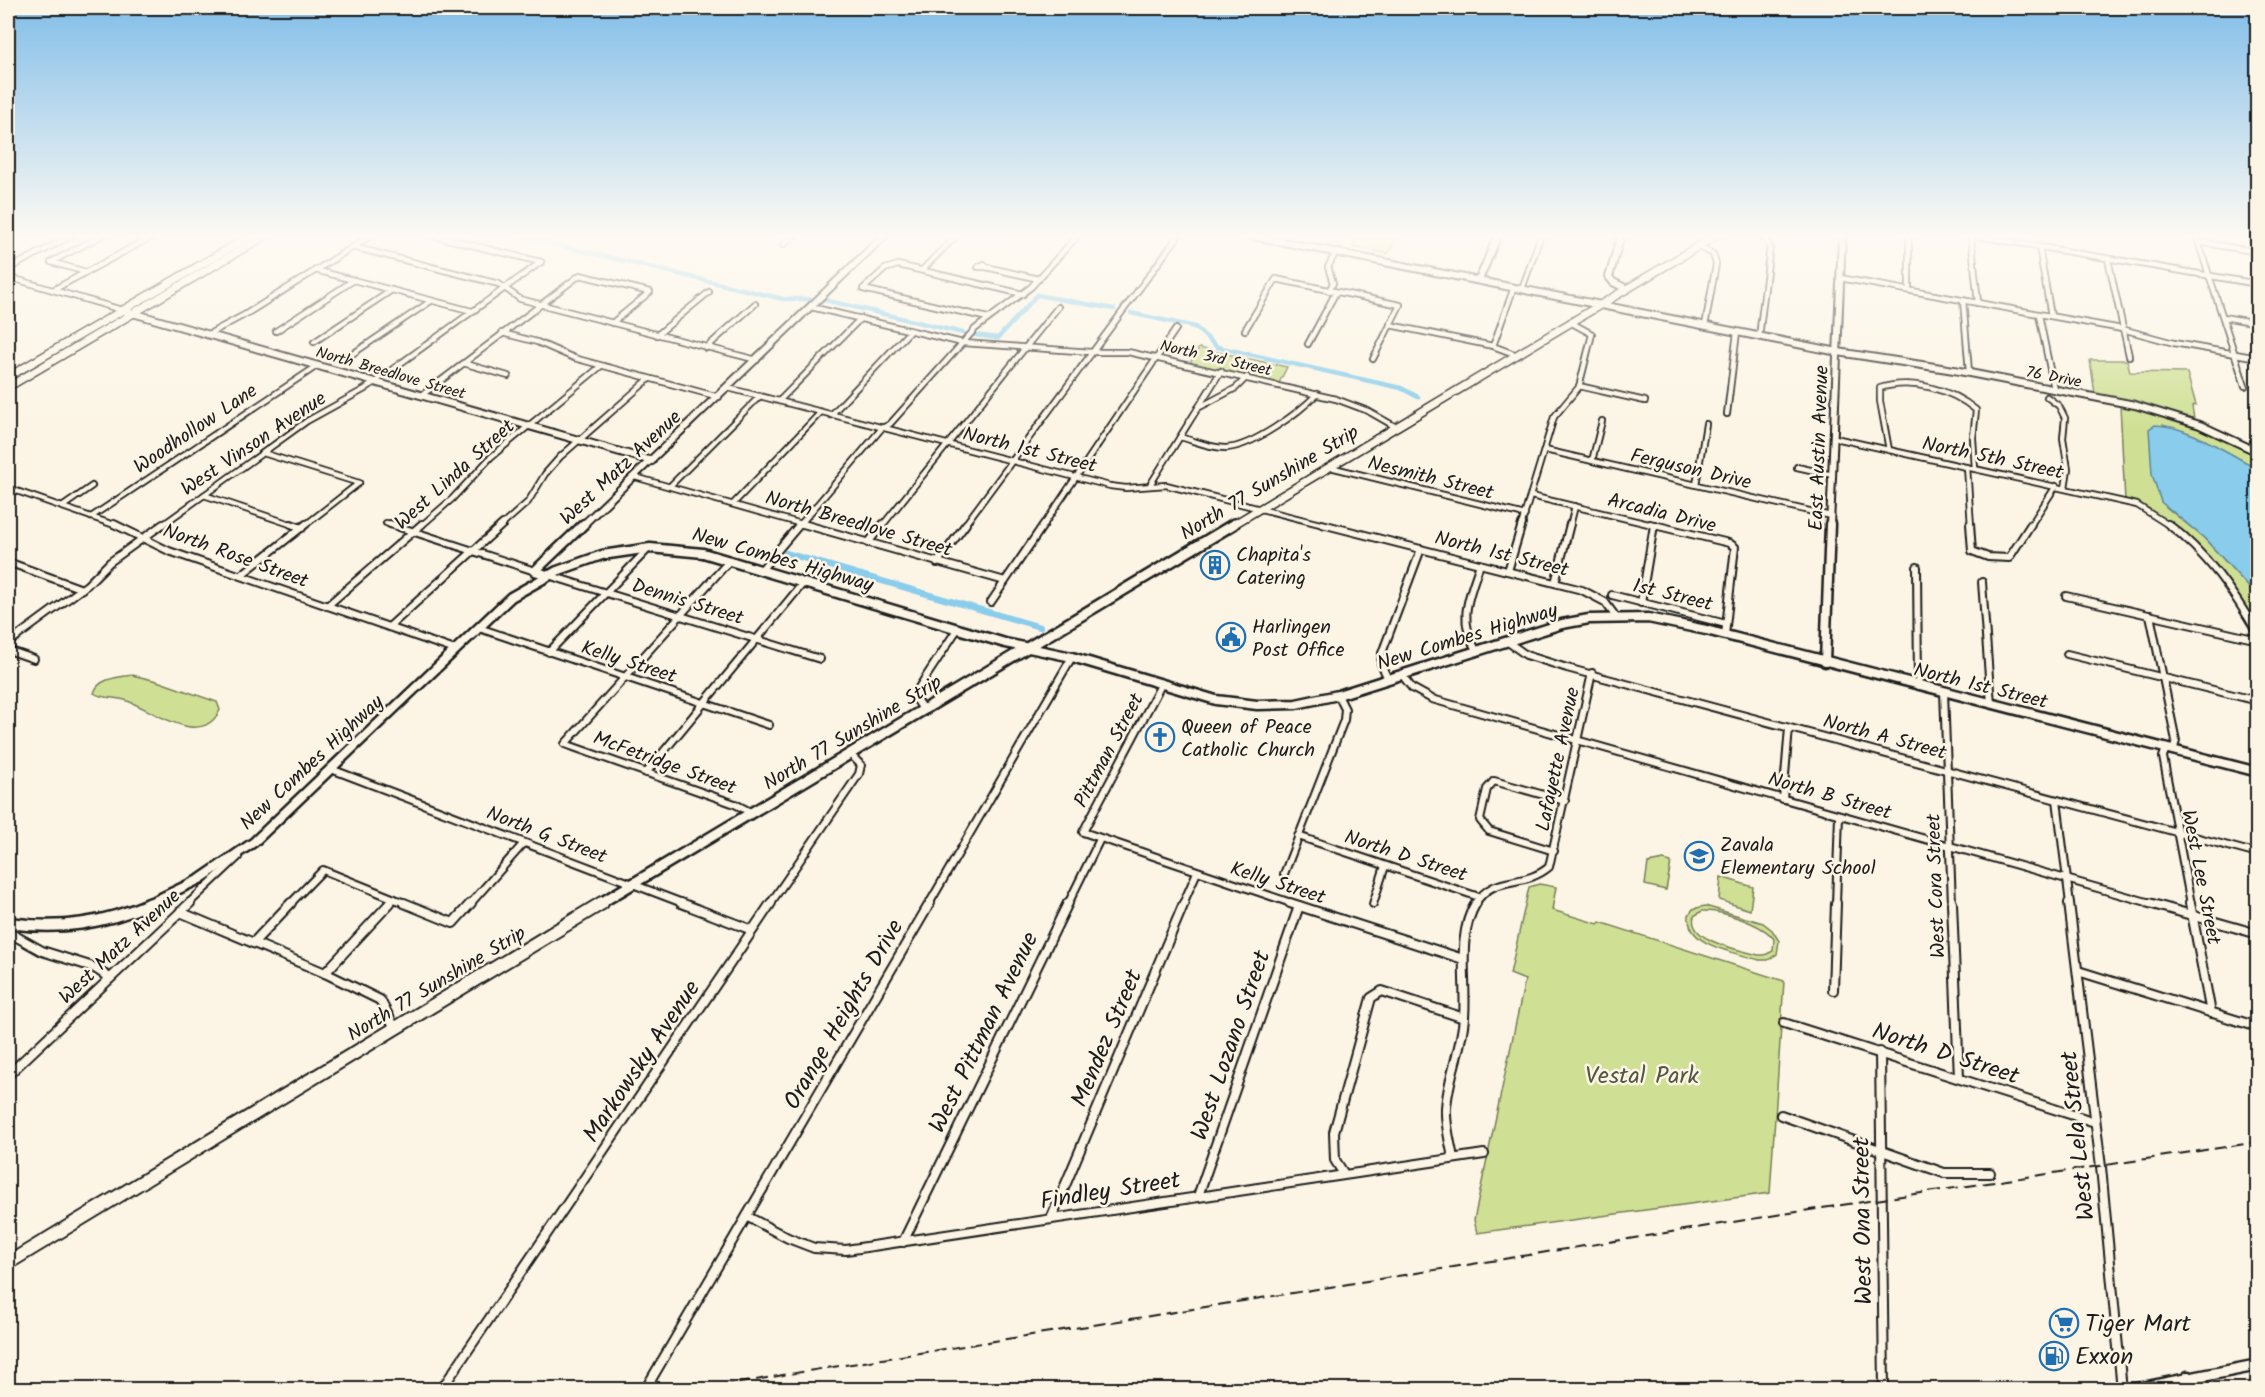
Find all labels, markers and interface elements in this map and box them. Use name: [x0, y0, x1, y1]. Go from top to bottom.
street label: North 3rd Street: [1157, 333, 1275, 384]
street label: North Breedlove Street: [313, 340, 469, 407]
street label: 76 Drive: [2024, 360, 2084, 395]
street label: East Austin Avenue: [1801, 365, 1839, 531]
street label: Woodhollow Lane: [128, 376, 265, 483]
street label: West Vinson Avenue: [175, 384, 334, 505]
street label: West Matz Avenue: [553, 403, 690, 534]
street label: West Linda Street: [388, 412, 523, 539]
street label: North 77 Sunshine Strip: [1174, 417, 1366, 550]
street label: North 1st Street: [959, 419, 1100, 483]
street label: North 5th Street: [1919, 428, 2066, 490]
street label: Ferguson Drive: [1627, 441, 1754, 499]
street label: Nesmith Street: [1364, 448, 1497, 510]
street label: North Breedlove Street: [761, 483, 956, 567]
street label: Arcadia Drive: [1604, 485, 1719, 543]
street label: North Rose Street: [158, 516, 313, 598]
street label: New Combes Highway: [688, 520, 878, 602]
street label: North 1st Street: [1431, 523, 1572, 587]
place label: Chapita's Catering: [1236, 540, 1311, 595]
building icon: Chapita's Catering: [1199, 549, 1231, 581]
street label: Dennis Street: [628, 571, 747, 635]
street label: 1st Street: [1629, 571, 1716, 621]
street label: New Combes Highway: [1373, 595, 1563, 681]
place label: Harlingen Post Office: [1252, 612, 1344, 667]
public building icon: Harlingen Post Office: [1215, 621, 1247, 653]
street label: Kelly Street: [576, 632, 681, 693]
street label: North 1st Street: [1910, 655, 2051, 719]
street label: North 77 Sunshine Strip: [757, 667, 949, 800]
street label: Lafayette Avenue: [1528, 684, 1590, 835]
street label: New Combes Highway: [233, 687, 392, 839]
street label: Pittman Street: [1066, 688, 1154, 814]
street label: North A Street: [1819, 706, 1950, 770]
place label: Queen of Peace Catholic Church: [1181, 712, 1315, 767]
church icon: Queen of Peace Catholic Church: [1144, 721, 1176, 753]
street label: McFetridge Street: [588, 723, 741, 805]
street label: North B Street: [1764, 764, 1895, 830]
street label: North G Street: [481, 798, 611, 874]
street label: West Lee Street: [2171, 807, 2229, 948]
street label: West Cora Street: [1918, 813, 1956, 959]
street label: North D Street: [1340, 822, 1471, 892]
place label: Zavala Elementary School: [1720, 830, 1876, 885]
school or university icon: Zavala Elementary School: [1683, 840, 1715, 872]
street label: Kelly Street: [1225, 853, 1330, 914]
street label: West Matz Avenue: [52, 882, 189, 1013]
street label: Orange Heights Drive: [774, 912, 915, 1117]
street label: North 77 Sunshine Strip: [341, 918, 533, 1051]
street label: West Pittman Avenue: [919, 925, 1050, 1140]
street label: West Lozano Street: [1181, 945, 1282, 1146]
street label: Mendez Street: [1061, 963, 1154, 1114]
street label: Markowsky Avenue: [573, 972, 711, 1151]
street label: North D Street: [1867, 1012, 2025, 1097]
street label: West Lela Street: [2050, 1048, 2107, 1223]
park label: Vestal Park: [1585, 1057, 1699, 1096]
street label: West Ona Street: [1843, 1136, 1884, 1305]
street label: Findley Street: [1037, 1161, 1184, 1222]
place label: Tiger Mart: [2085, 1305, 2191, 1344]
supermarket icon: Tiger Mart: [2048, 1307, 2080, 1339]
place label: Exxon: [2075, 1338, 2133, 1377]
fuel station icon: Exxon: [2038, 1340, 2070, 1372]

